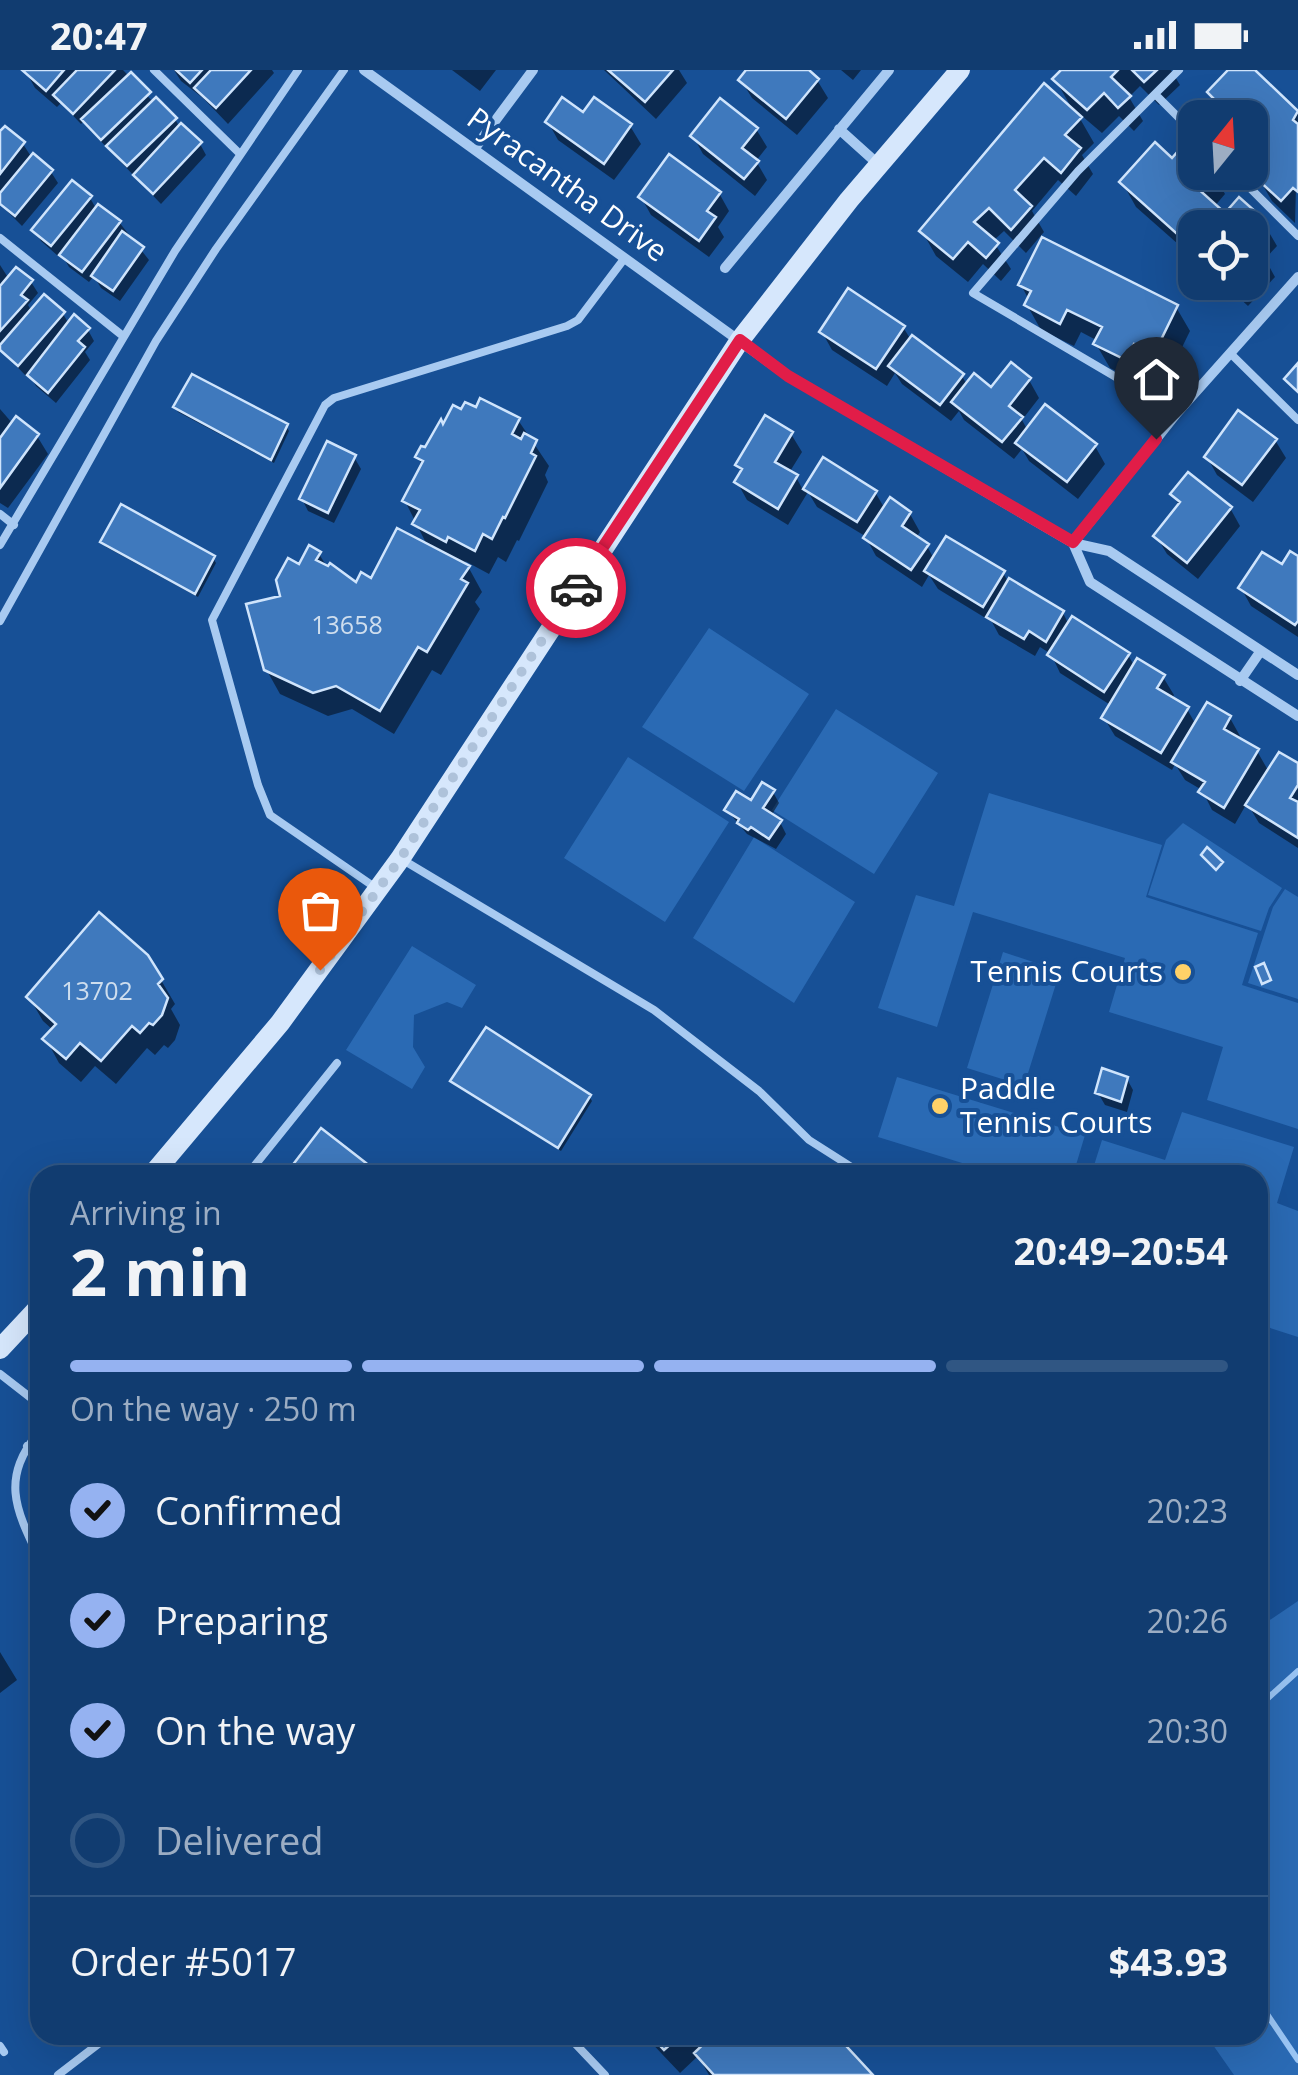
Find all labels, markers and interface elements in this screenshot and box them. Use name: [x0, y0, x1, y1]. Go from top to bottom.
text: 20:47: [50, 9, 148, 61]
street label: Pyracantha Drive: [459, 97, 676, 270]
north arrow: [1178, 100, 1268, 190]
map controls: [1178, 100, 1268, 300]
button: locate: [1178, 210, 1268, 300]
pin: [1114, 337, 1199, 440]
icon: home: [1129, 352, 1184, 407]
courier: [526, 538, 626, 638]
icon: car: [549, 561, 604, 616]
house number: 13658: [311, 607, 383, 641]
pin: [278, 868, 363, 971]
icon: bag: [293, 883, 348, 938]
place label: Tennis Courts: [971, 950, 1163, 991]
marker: Tennis Courts: [1172, 961, 1194, 983]
house number: 13702: [61, 973, 133, 1007]
place label: Paddle Tennis Courts: [960, 1067, 1152, 1142]
marker: Paddle Tennis Courts: [929, 1095, 951, 1117]
text: Arriving in: [70, 1191, 222, 1234]
text: 20:49–20:54: [1014, 1224, 1228, 1276]
text: 2 min: [70, 1227, 250, 1315]
text: On the way · 250 m: [70, 1387, 357, 1430]
icon: check: [70, 1483, 125, 1538]
text: Confirmed: [155, 1484, 343, 1536]
text: 20:23: [1146, 1489, 1228, 1532]
icon: check: [70, 1593, 125, 1648]
text: Preparing: [155, 1594, 328, 1646]
text: 20:26: [1146, 1599, 1228, 1642]
icon: check: [70, 1703, 125, 1758]
text: On the way: [155, 1704, 355, 1756]
text: 20:30: [1146, 1709, 1228, 1752]
text: Delivered: [155, 1814, 324, 1866]
text: Order #5017: [70, 1935, 297, 1987]
text: $43.93: [1109, 1935, 1228, 1987]

